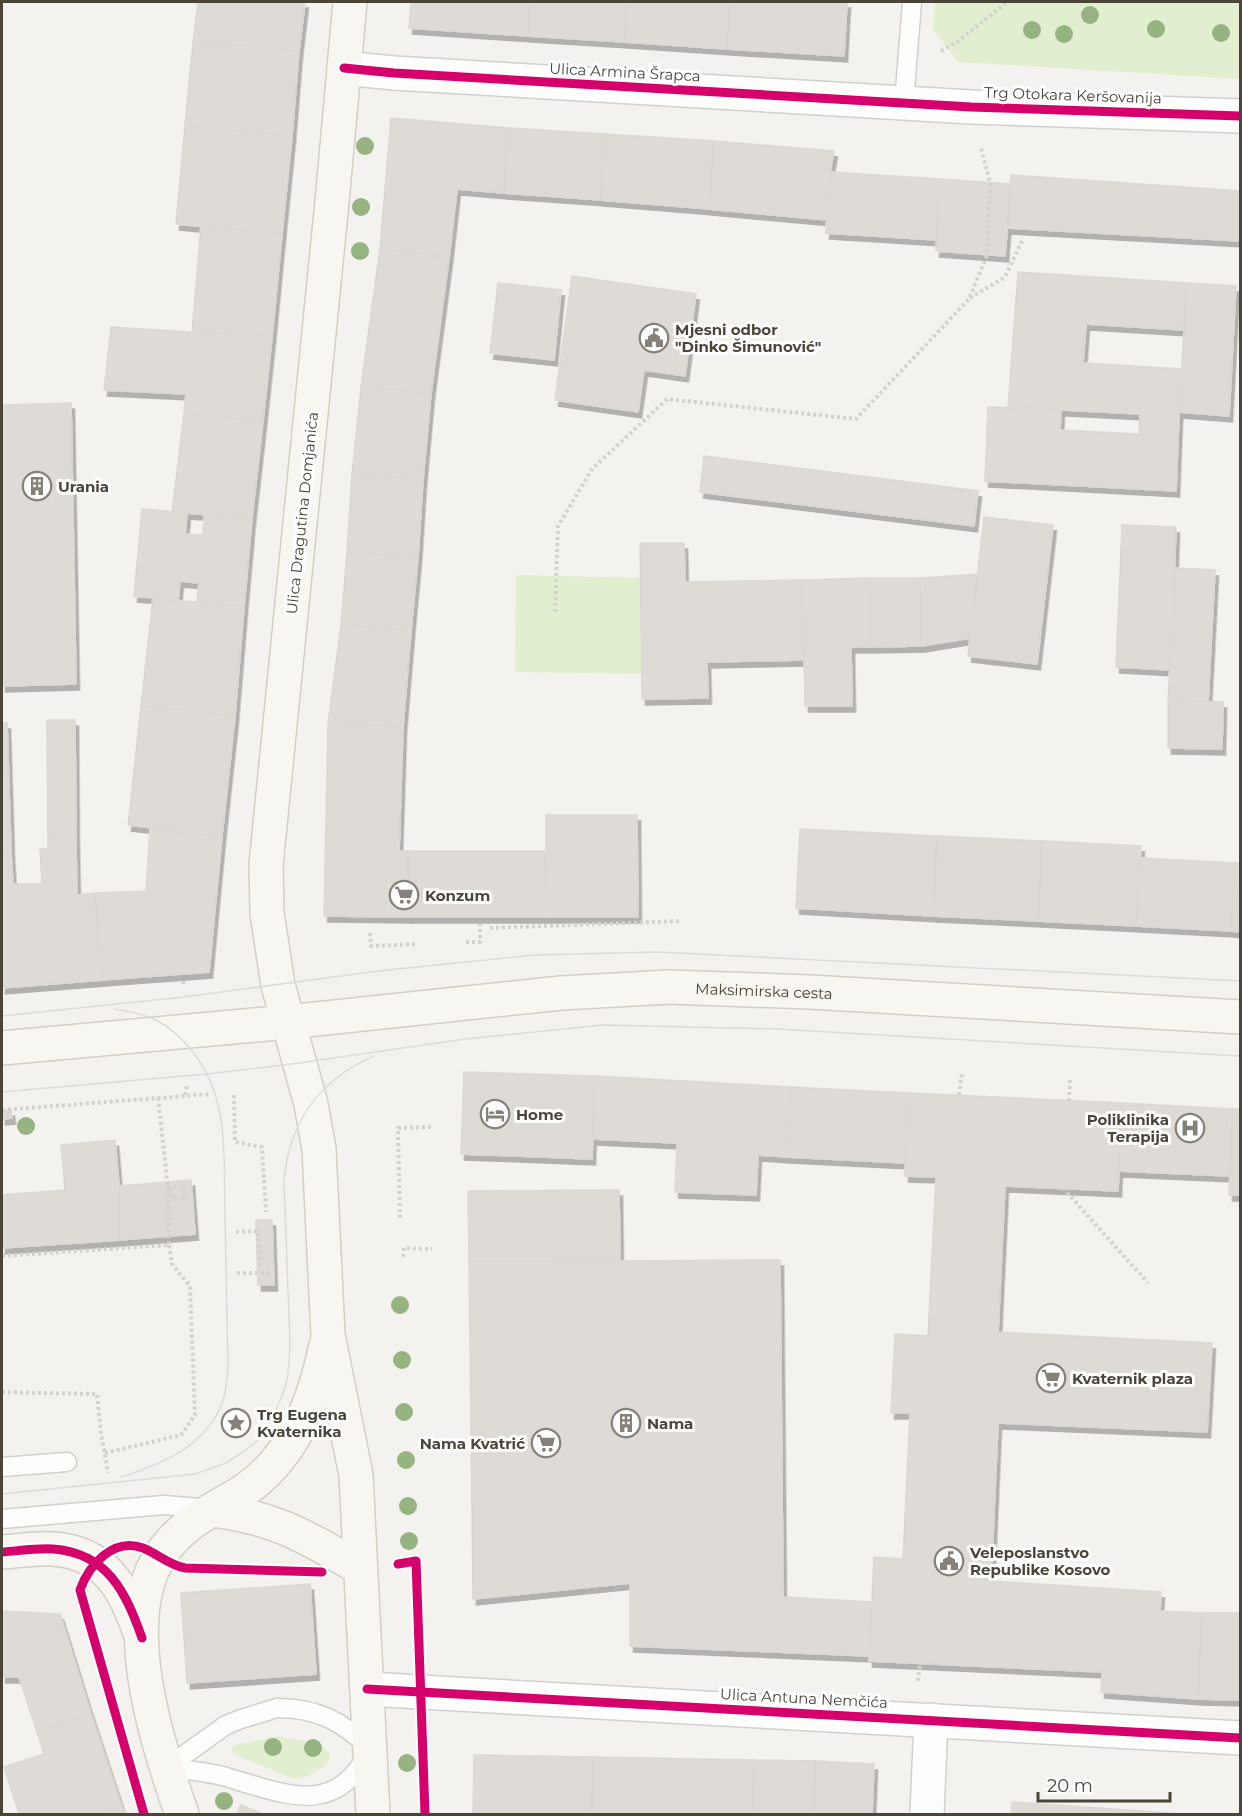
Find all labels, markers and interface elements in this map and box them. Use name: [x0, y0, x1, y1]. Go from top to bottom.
street label: Ulica Armina Šrapca: [549, 59, 701, 85]
street label: Trg Otokara Keršovanija: [984, 82, 1162, 108]
place label: Mjesni odbor "Dinko Šimunović": [675, 320, 821, 356]
public building icon: Mjesni odbor "Dinko Šimunović": [638, 322, 670, 354]
street label: Ulica Dragutina Domjanića: [282, 411, 322, 615]
building icon: Urania: [21, 470, 53, 502]
place label: Urania: [58, 477, 109, 496]
supermarket icon: Konzum: [388, 879, 420, 911]
place label: Konzum: [425, 886, 490, 905]
street label: Maksimirska cesta: [695, 978, 833, 1003]
hotel icon: Home: [479, 1098, 511, 1130]
place label: Home: [516, 1105, 563, 1124]
place label: Poliklinika Terapija: [1087, 1110, 1169, 1146]
hospital icon: Poliklinika Terapija: [1174, 1112, 1206, 1144]
supermarket icon: Kvaternik plaza: [1035, 1362, 1067, 1394]
place label: Kvaternik plaza: [1072, 1369, 1193, 1388]
place label: Trg Eugena Kvaternika: [257, 1405, 347, 1441]
place icon: Trg Eugena Kvaternika: [220, 1407, 252, 1439]
building icon: Nama: [610, 1407, 642, 1439]
place label: Nama: [647, 1414, 693, 1433]
supermarket icon: Nama Kvatrić: [530, 1427, 562, 1459]
place label: Nama Kvatrić: [420, 1434, 525, 1453]
place label: Veleposlanstvo Republike Kosovo: [969, 1543, 1111, 1579]
public building icon: Veleposlanstvo Republike Kosovo: [933, 1545, 965, 1577]
street label: Ulica Antuna Nemčića: [720, 1684, 888, 1712]
scale bar: [1038, 1765, 1170, 1803]
text: 20 m: [1047, 1775, 1093, 1797]

